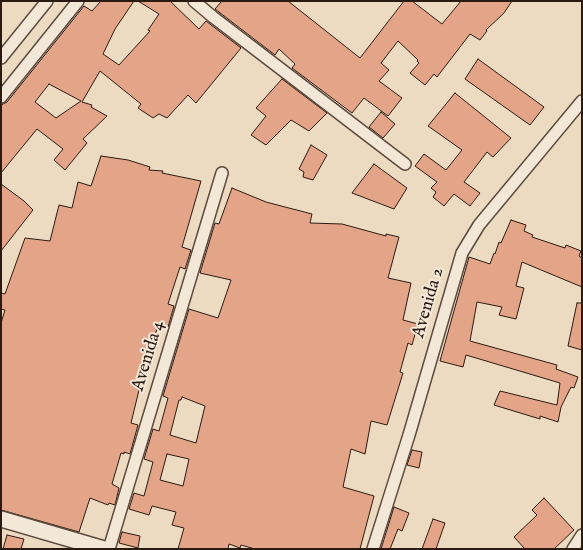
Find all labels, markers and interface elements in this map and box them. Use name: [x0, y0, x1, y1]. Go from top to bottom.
street label: Avenida 2: [409, 265, 449, 341]
street label: Avenida 4: [128, 318, 170, 394]

